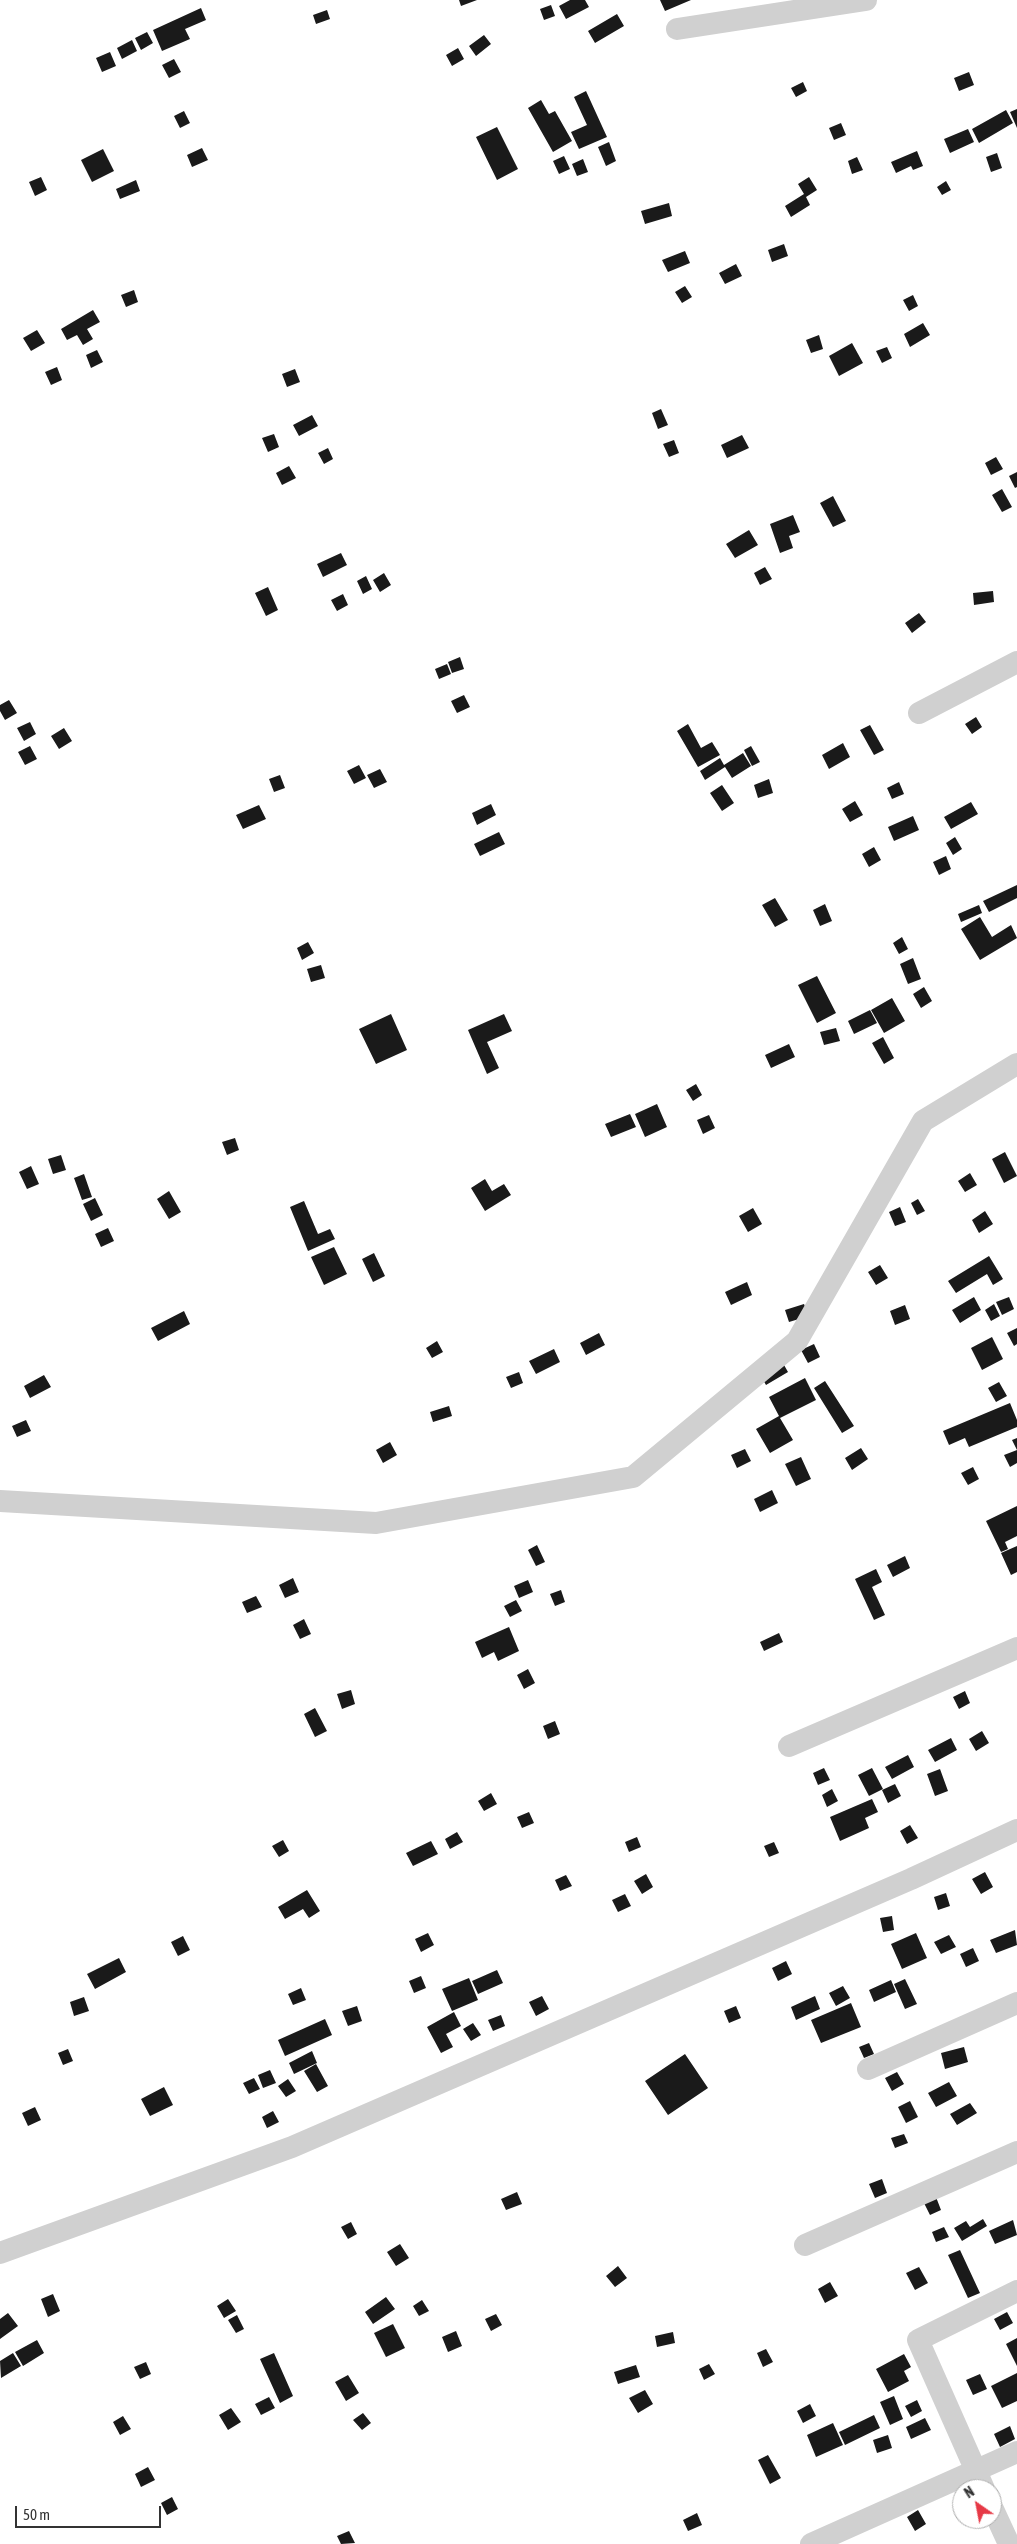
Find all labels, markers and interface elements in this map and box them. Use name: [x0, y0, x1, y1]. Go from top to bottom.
north arrow: [952, 2479, 1002, 2529]
text: N: [962, 2483, 977, 2501]
scale bar: [18, 2496, 164, 2528]
text: 50 m: [23, 2506, 50, 2523]

